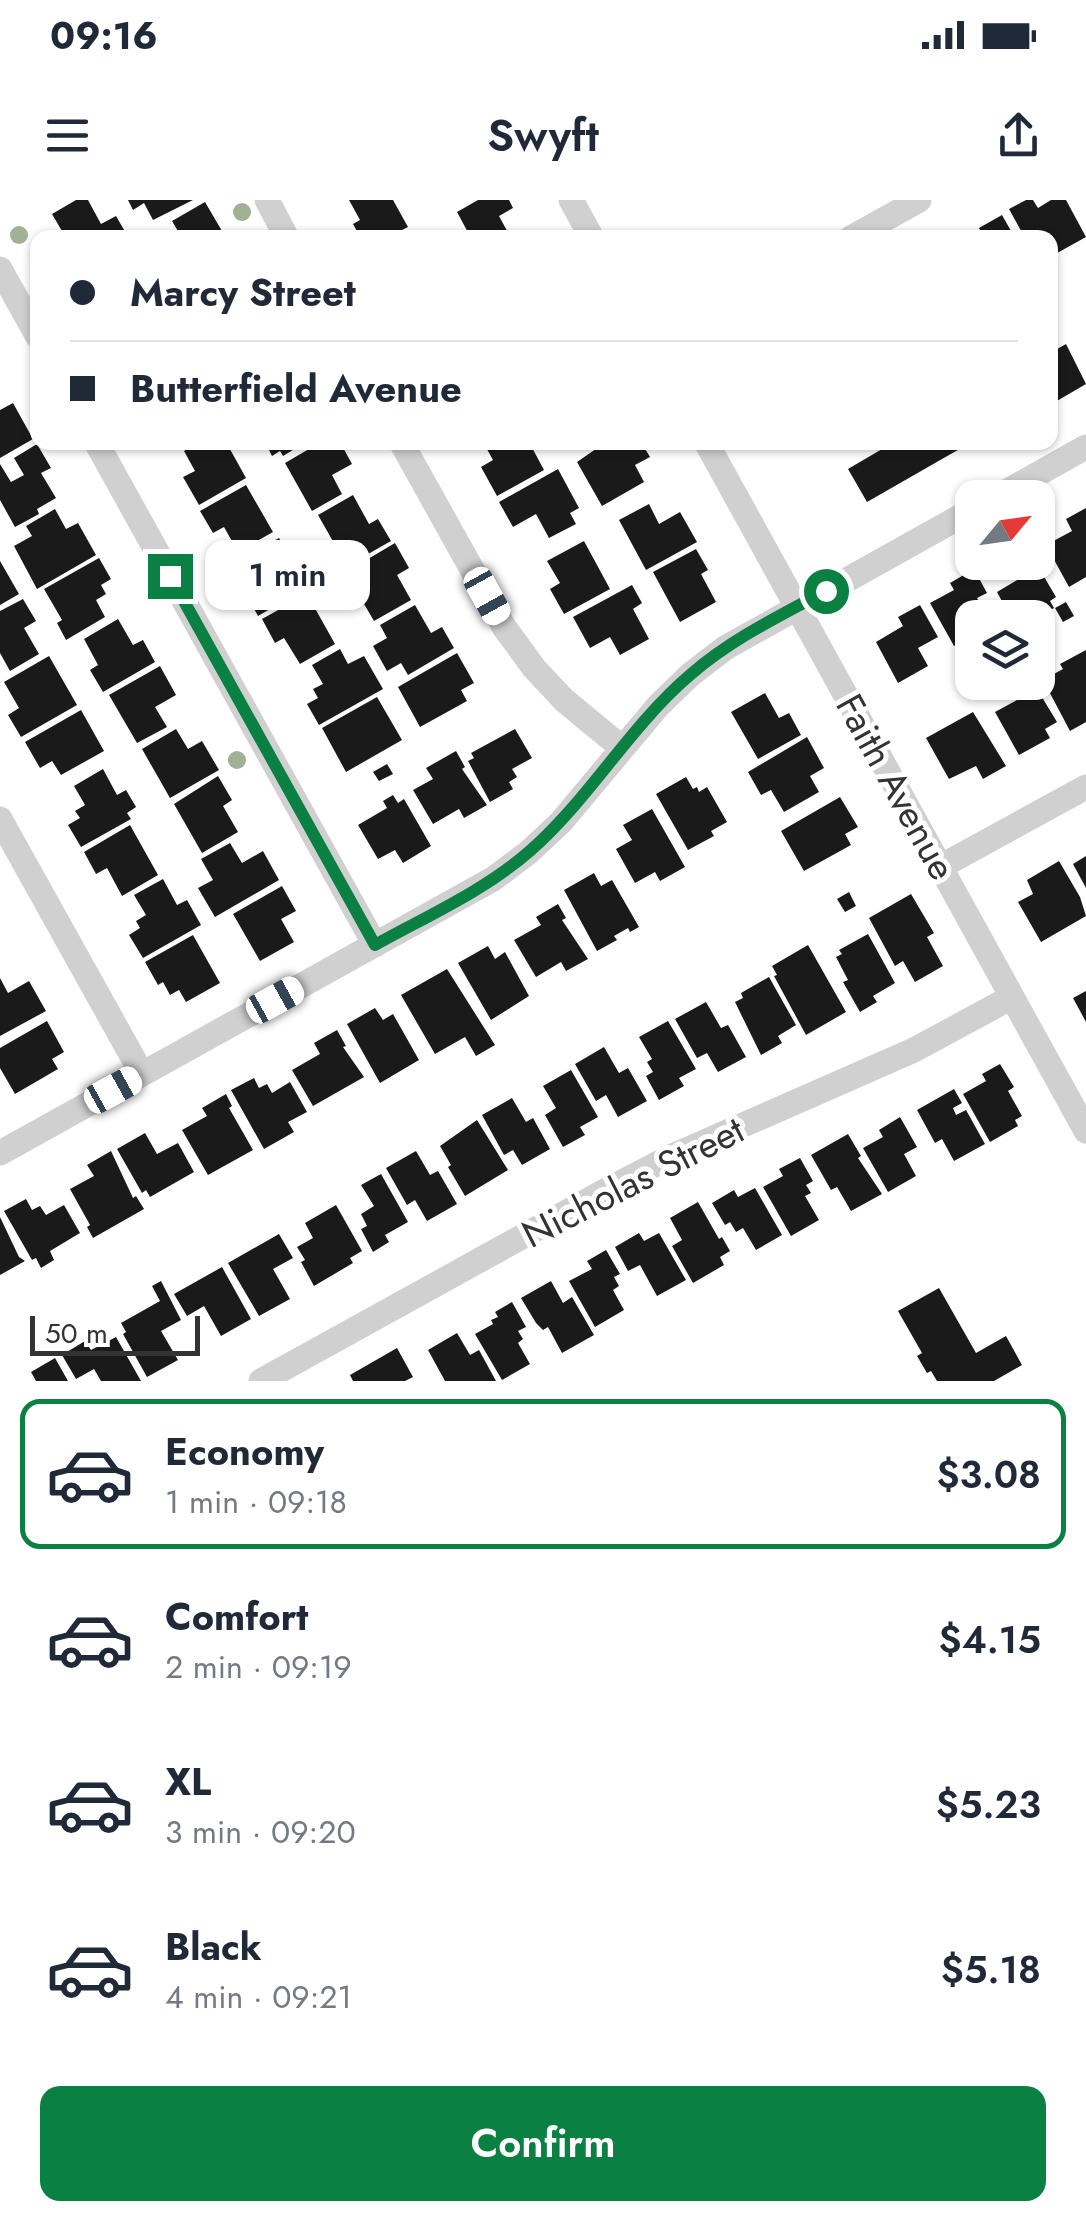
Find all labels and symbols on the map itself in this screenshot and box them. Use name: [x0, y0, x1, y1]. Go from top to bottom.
north arrow: [955, 480, 1055, 580]
callout: 1 min: [205, 541, 370, 611]
route end: [148, 554, 193, 599]
car: [459, 562, 515, 630]
route start: [804, 569, 849, 614]
street label: Faith Avenue: [823, 684, 970, 890]
car: [241, 972, 309, 1028]
car: [79, 1062, 147, 1118]
street label: Nicholas Street: [512, 1102, 753, 1261]
scale bar: [30, 1311, 200, 1356]

